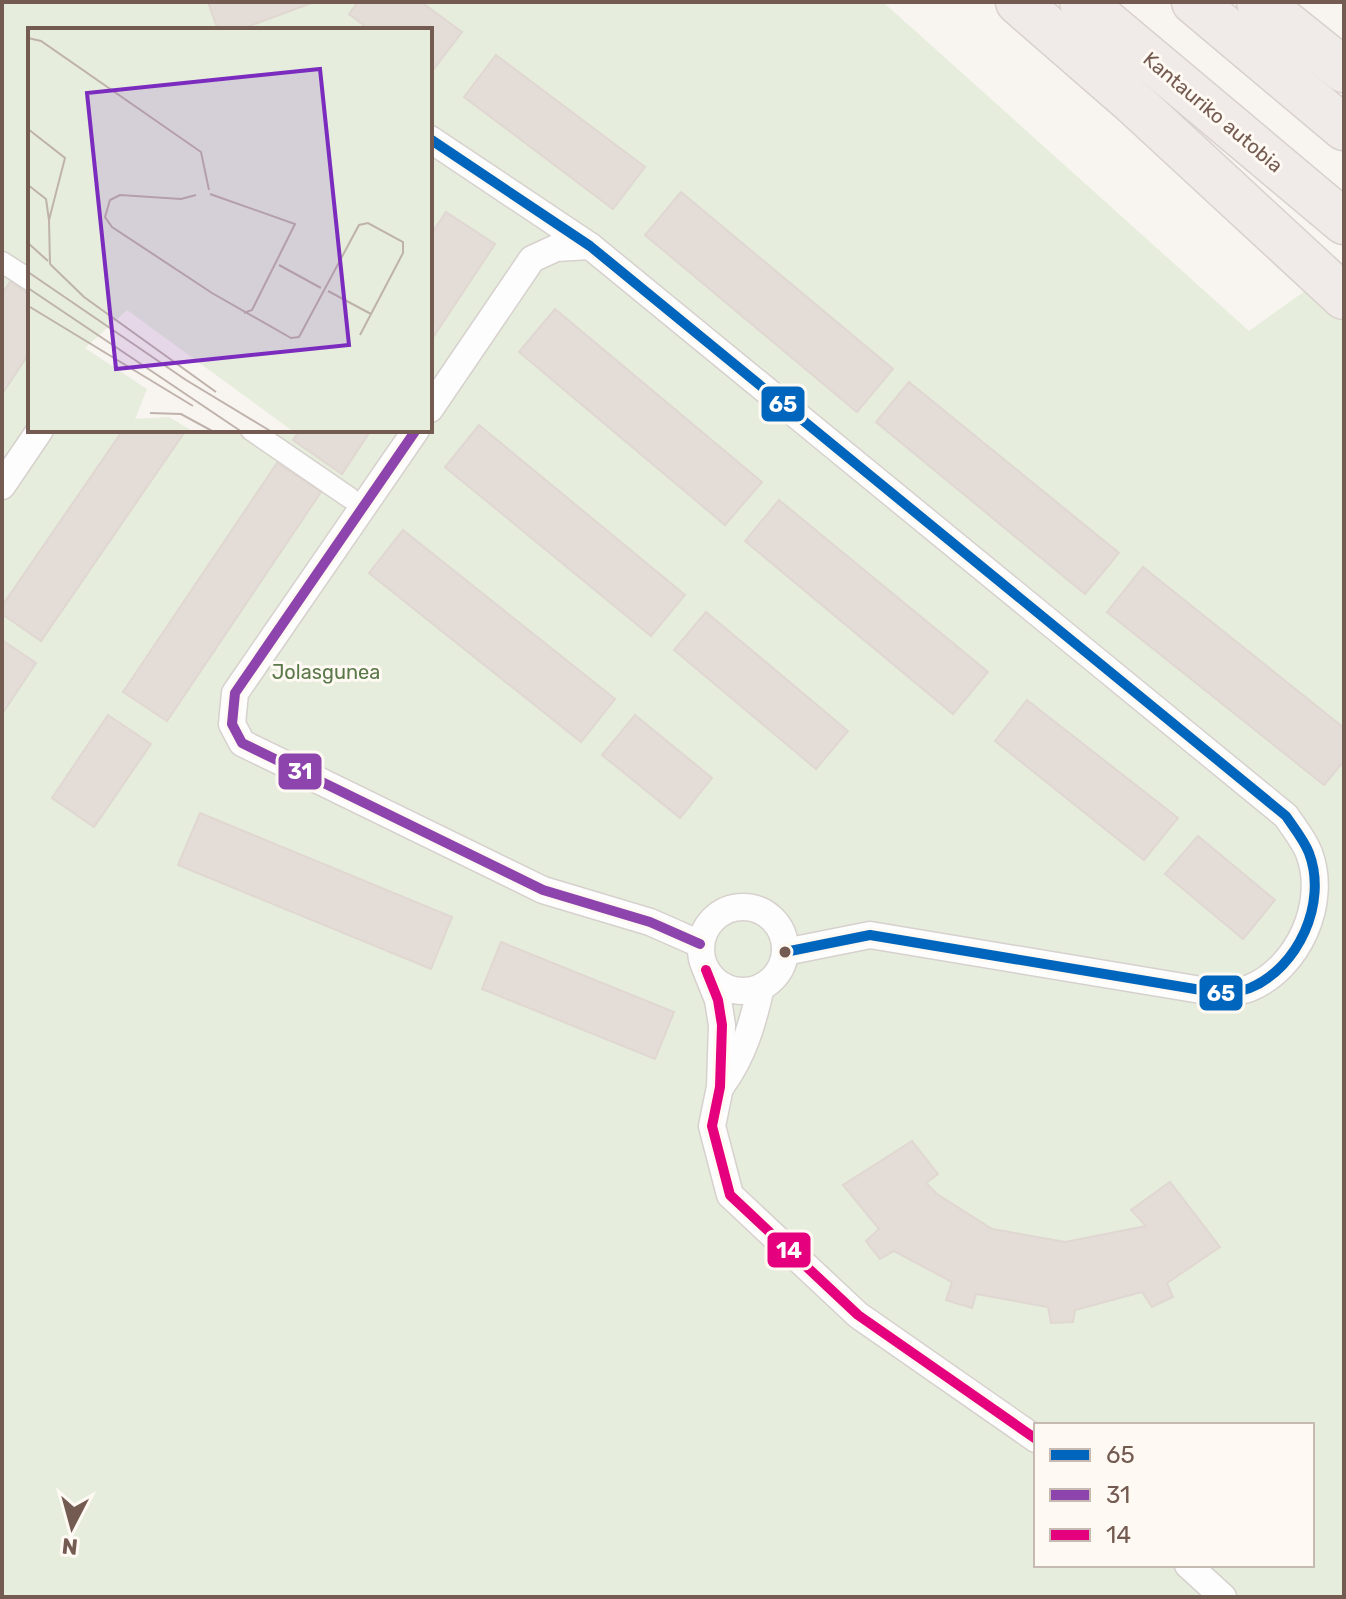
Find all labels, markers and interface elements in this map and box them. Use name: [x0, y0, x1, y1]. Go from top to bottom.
inset map: [28, 28, 432, 432]
street label: Kantauriko autobia: [1138, 47, 1288, 177]
line badge: 65: [760, 385, 806, 423]
text: 65: [769, 391, 797, 418]
park label: Jolasgunea: [272, 660, 380, 684]
line badge: 31: [277, 752, 323, 791]
text: 31: [287, 758, 313, 785]
unlabelled marker: [777, 944, 793, 960]
line badge: 65: [1198, 974, 1244, 1012]
text: 65: [1207, 980, 1235, 1007]
line badge: 14: [766, 1231, 812, 1269]
text: 14: [776, 1237, 802, 1264]
legend: [1034, 1423, 1314, 1567]
text: 65: [1106, 1441, 1135, 1469]
text: 31: [1106, 1481, 1130, 1509]
north arrow: [32, 1487, 112, 1567]
text: 14: [1106, 1521, 1131, 1549]
text: N: [61, 1532, 79, 1561]

